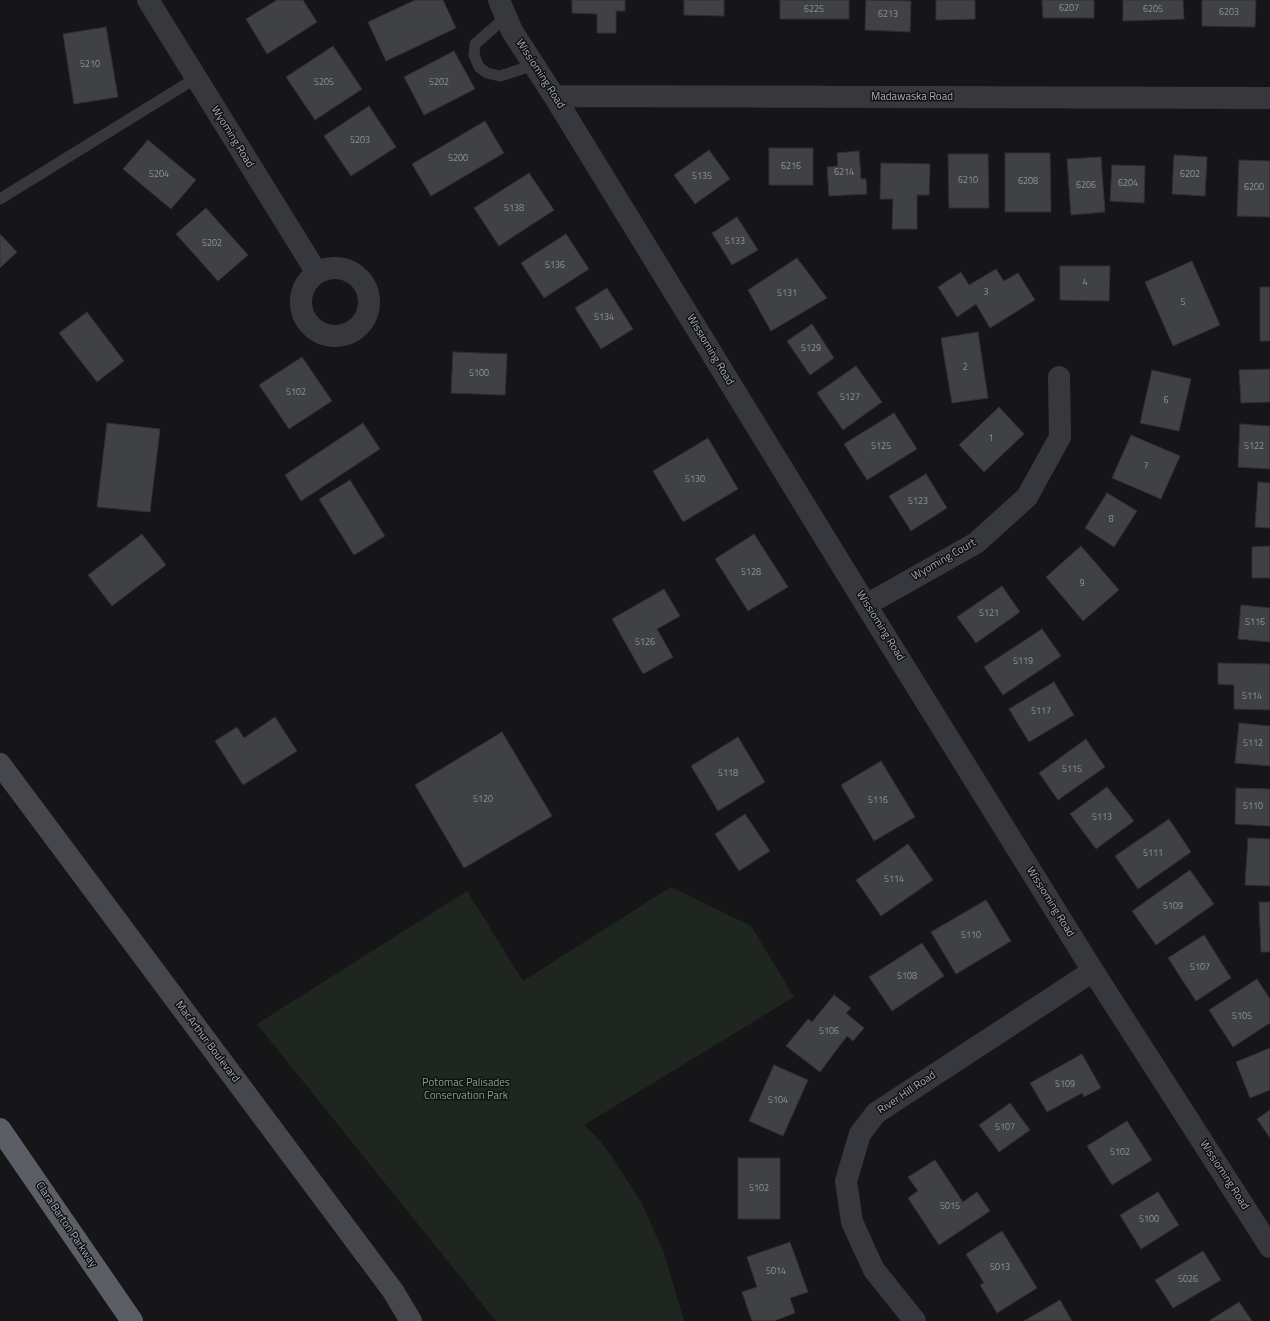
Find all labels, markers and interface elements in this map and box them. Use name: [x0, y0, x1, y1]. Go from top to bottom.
house number: 6207: [1059, 4, 1079, 14]
house number: 6225: [804, 5, 824, 15]
house number: 6205: [1143, 5, 1163, 15]
house number: 6203: [1219, 8, 1239, 18]
house number: 6213: [878, 10, 898, 20]
street label: Wissioming Road: [513, 37, 567, 111]
house number: 5210: [80, 60, 100, 70]
house number: 5205: [314, 78, 334, 88]
house number: 5202: [429, 78, 449, 88]
street label: Madawaska Road: [871, 90, 953, 104]
street label: Wyoming Road: [208, 104, 256, 170]
house number: 5203: [350, 136, 370, 146]
house number: 5200: [448, 154, 468, 164]
house number: 6216: [781, 162, 801, 172]
house number: 6214: [834, 168, 854, 178]
house number: 5204: [149, 170, 169, 180]
house number: 6202: [1180, 170, 1200, 180]
house number: 5135: [692, 172, 712, 182]
house number: 6210: [958, 176, 978, 186]
house number: 6208: [1018, 177, 1038, 187]
house number: 6204: [1118, 179, 1138, 189]
house number: 6206: [1076, 181, 1096, 191]
house number: 6200: [1244, 183, 1264, 193]
house number: 5138: [504, 204, 524, 214]
house number: 5133: [725, 237, 745, 247]
house number: 5202: [202, 239, 222, 249]
house number: 5136: [545, 261, 565, 271]
house number: 4: [1082, 278, 1088, 288]
house number: 3: [983, 288, 989, 298]
house number: 5131: [777, 289, 797, 299]
house number: 5: [1180, 298, 1186, 308]
street label: Wissioming Road: [684, 312, 736, 388]
house number: 5134: [594, 313, 614, 323]
house number: 5129: [801, 344, 821, 354]
house number: 2: [962, 363, 968, 373]
house number: 5100: [469, 369, 489, 379]
house number: 5102: [286, 388, 306, 398]
house number: 5127: [840, 393, 860, 403]
house number: 6: [1163, 396, 1169, 406]
house number: 1: [988, 434, 994, 444]
house number: 5125: [871, 442, 891, 452]
house number: 5122: [1244, 442, 1264, 452]
house number: 7: [1143, 462, 1149, 472]
house number: 5130: [685, 475, 705, 485]
house number: 5123: [908, 497, 928, 507]
house number: 8: [1108, 515, 1114, 525]
street label: Wyoming Court: [910, 536, 978, 584]
house number: 5128: [741, 568, 761, 578]
house number: 9: [1079, 579, 1085, 589]
street label: Wissioming Road: [853, 589, 907, 663]
house number: 5121: [979, 609, 999, 619]
house number: 5116: [1245, 618, 1265, 628]
house number: 5126: [635, 638, 655, 648]
house number: 5119: [1013, 657, 1033, 667]
house number: 5114: [1242, 692, 1262, 702]
house number: 5117: [1031, 707, 1051, 717]
house number: 5112: [1243, 739, 1263, 749]
house number: 5115: [1062, 765, 1082, 775]
house number: 5118: [718, 769, 738, 779]
house number: 5120: [473, 795, 493, 805]
house number: 5116: [868, 796, 888, 806]
house number: 5110: [1243, 802, 1263, 812]
house number: 5113: [1092, 813, 1112, 823]
house number: 5111: [1143, 849, 1163, 859]
street label: Wissioming Road: [1023, 865, 1077, 939]
house number: 5114: [884, 875, 904, 885]
house number: 5109: [1163, 902, 1183, 912]
house number: 5110: [961, 931, 981, 941]
house number: 5107: [1190, 963, 1210, 973]
house number: 5108: [897, 972, 917, 982]
street label: MacArthur Boulevard: [172, 999, 242, 1085]
house number: 5105: [1232, 1012, 1252, 1022]
house number: 5106: [819, 1027, 839, 1037]
street label: River Hill Road: [875, 1069, 939, 1117]
park label: Potomac Palisades Conservation Park: [422, 1076, 510, 1102]
house number: 5109: [1055, 1080, 1075, 1090]
house number: 5104: [768, 1096, 788, 1106]
house number: 5107: [995, 1123, 1015, 1133]
street label: Wissioming Road: [1197, 1138, 1251, 1212]
house number: 5102: [1110, 1148, 1130, 1158]
street label: Clara Barton Parkway: [33, 1180, 99, 1270]
house number: 5102: [749, 1184, 769, 1194]
house number: 5015: [940, 1202, 960, 1212]
house number: 5100: [1139, 1215, 1159, 1225]
house number: 5013: [990, 1263, 1010, 1273]
house number: 5014: [766, 1267, 786, 1277]
house number: 5026: [1178, 1275, 1198, 1285]

